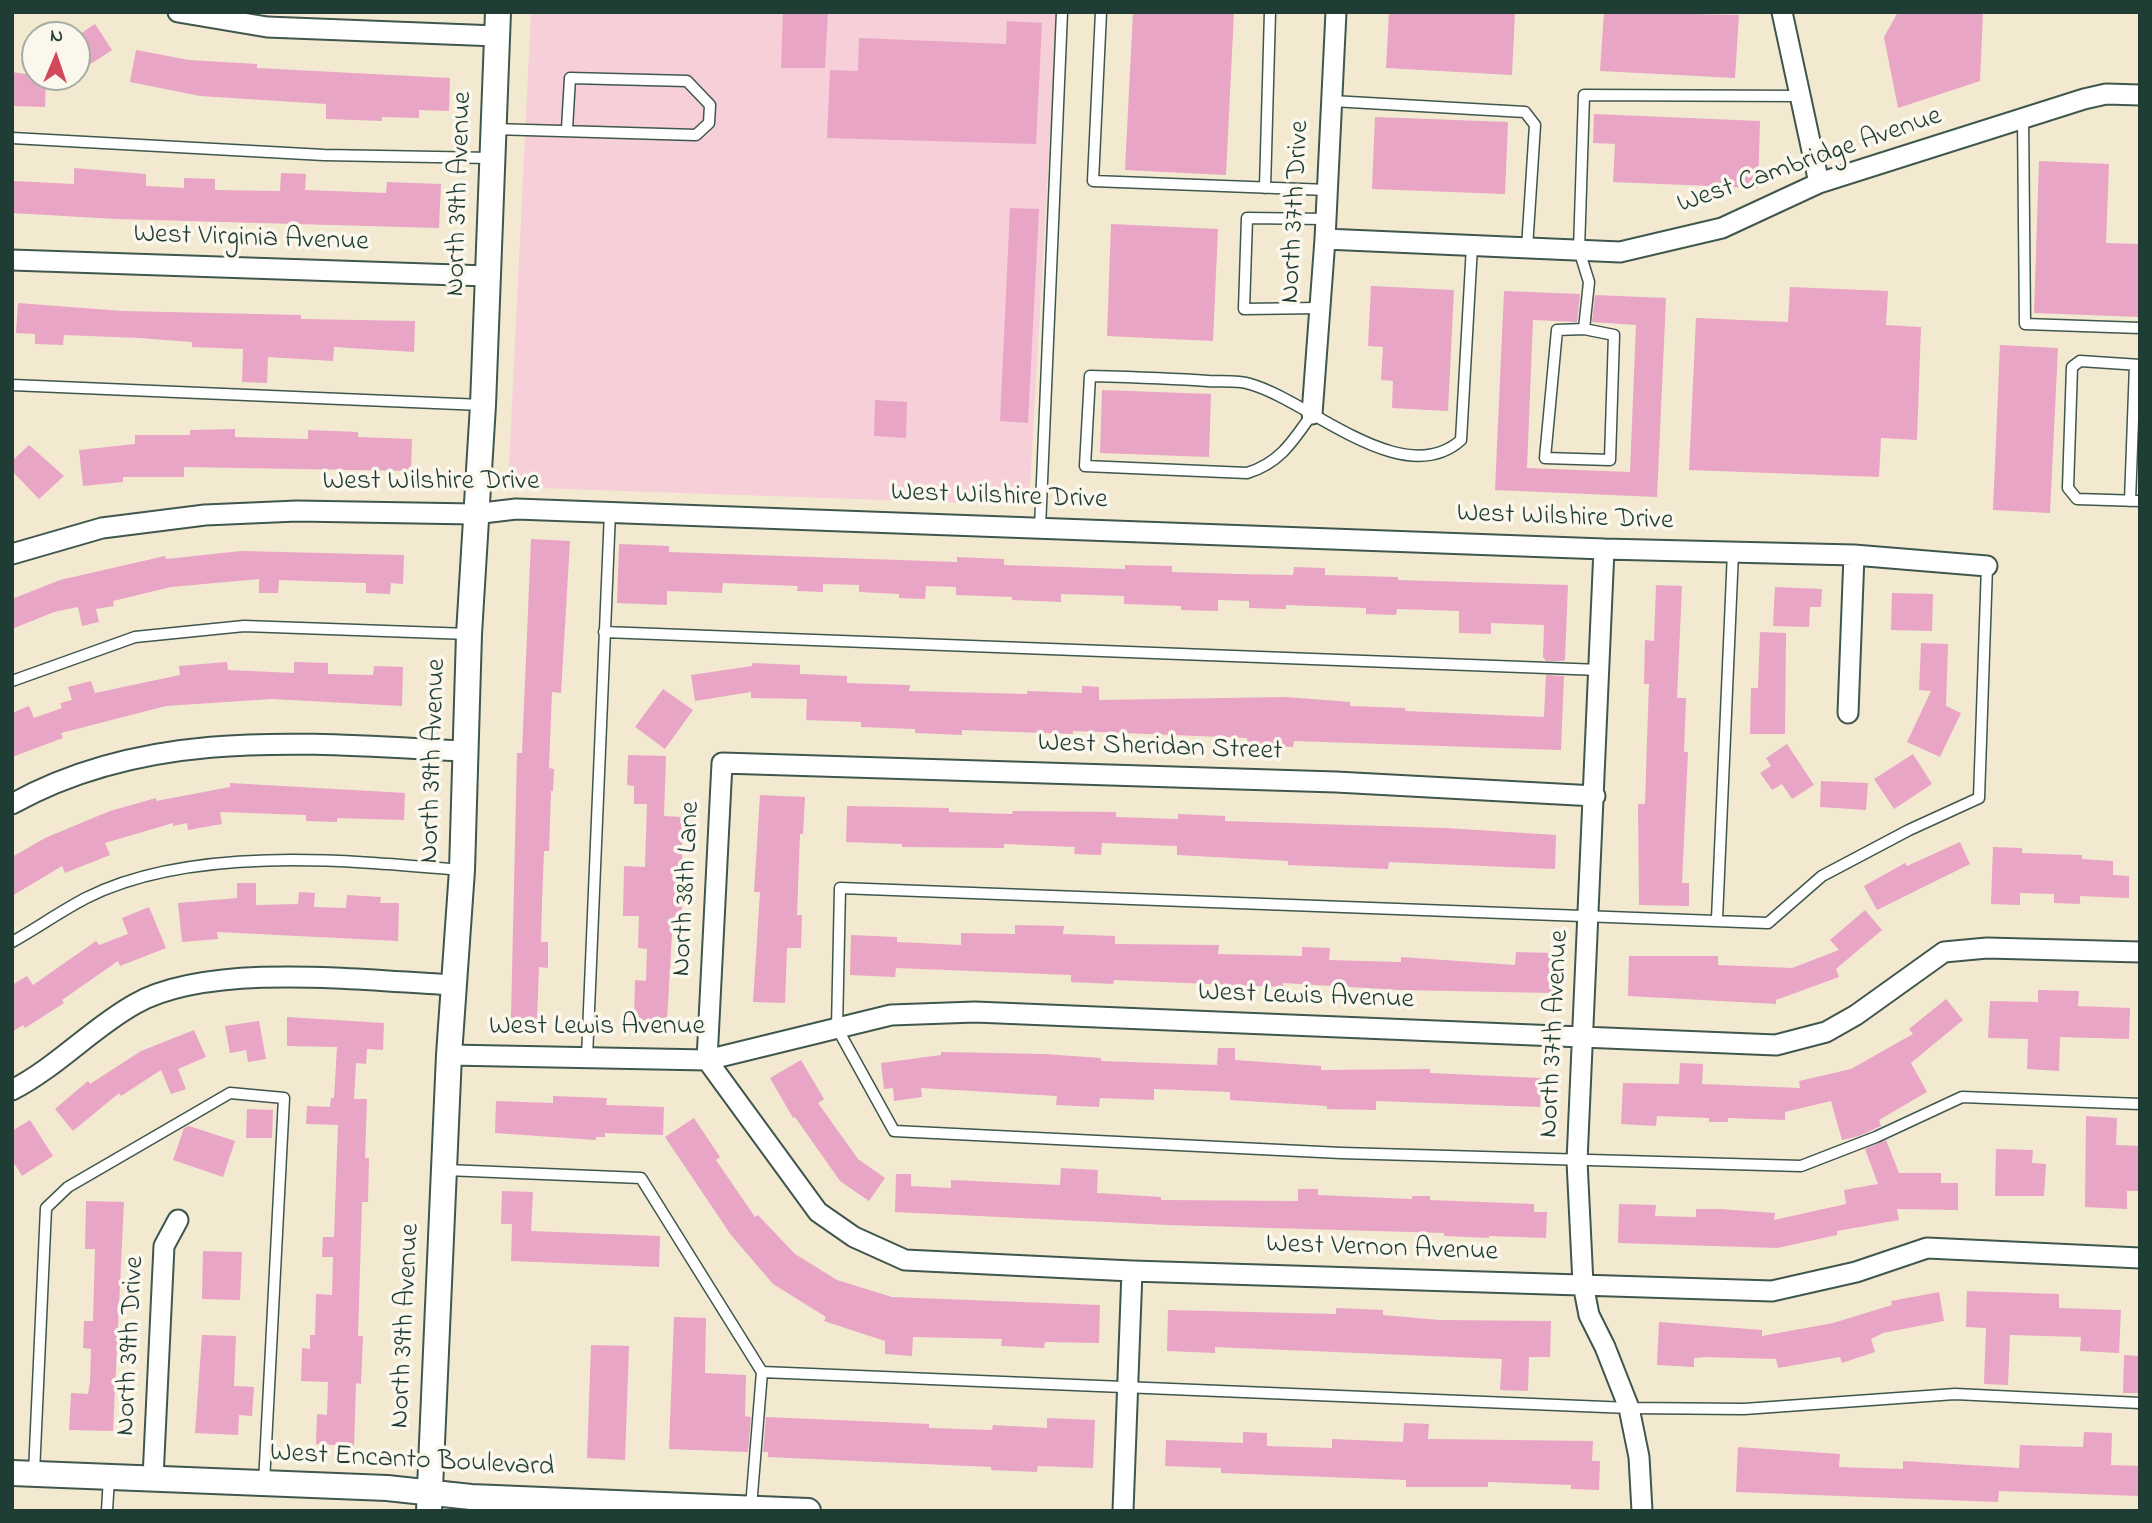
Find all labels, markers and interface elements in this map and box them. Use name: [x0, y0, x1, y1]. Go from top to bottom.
north arrow: [21, 21, 91, 91]
text: N: [50, 23, 64, 50]
street label: North 39th Avenue: [441, 91, 481, 297]
street label: West Cambridge Avenue: [1673, 101, 1947, 223]
street label: North 37th Drive: [1275, 120, 1319, 304]
street label: West Virginia Avenue: [133, 219, 369, 261]
street label: West Wilshire Drive: [322, 466, 540, 500]
street label: West Wilshire Drive: [890, 477, 1108, 519]
street label: West Wilshire Drive: [1456, 498, 1674, 540]
street label: North 39th Avenue: [415, 658, 455, 864]
street label: West Sheridan Street: [1037, 728, 1283, 770]
street label: North 38th Lane: [667, 801, 709, 977]
street label: North 37th Avenue: [1534, 929, 1578, 1139]
street label: West Lewis Avenue: [1197, 977, 1415, 1019]
street label: West Lewis Avenue: [489, 1011, 705, 1045]
street label: North 39th Avenue: [385, 1223, 429, 1429]
street label: West Vernon Avenue: [1265, 1229, 1499, 1271]
street label: North 39th Drive: [111, 1255, 153, 1437]
street label: West Encanto Boulevard: [269, 1438, 555, 1486]

